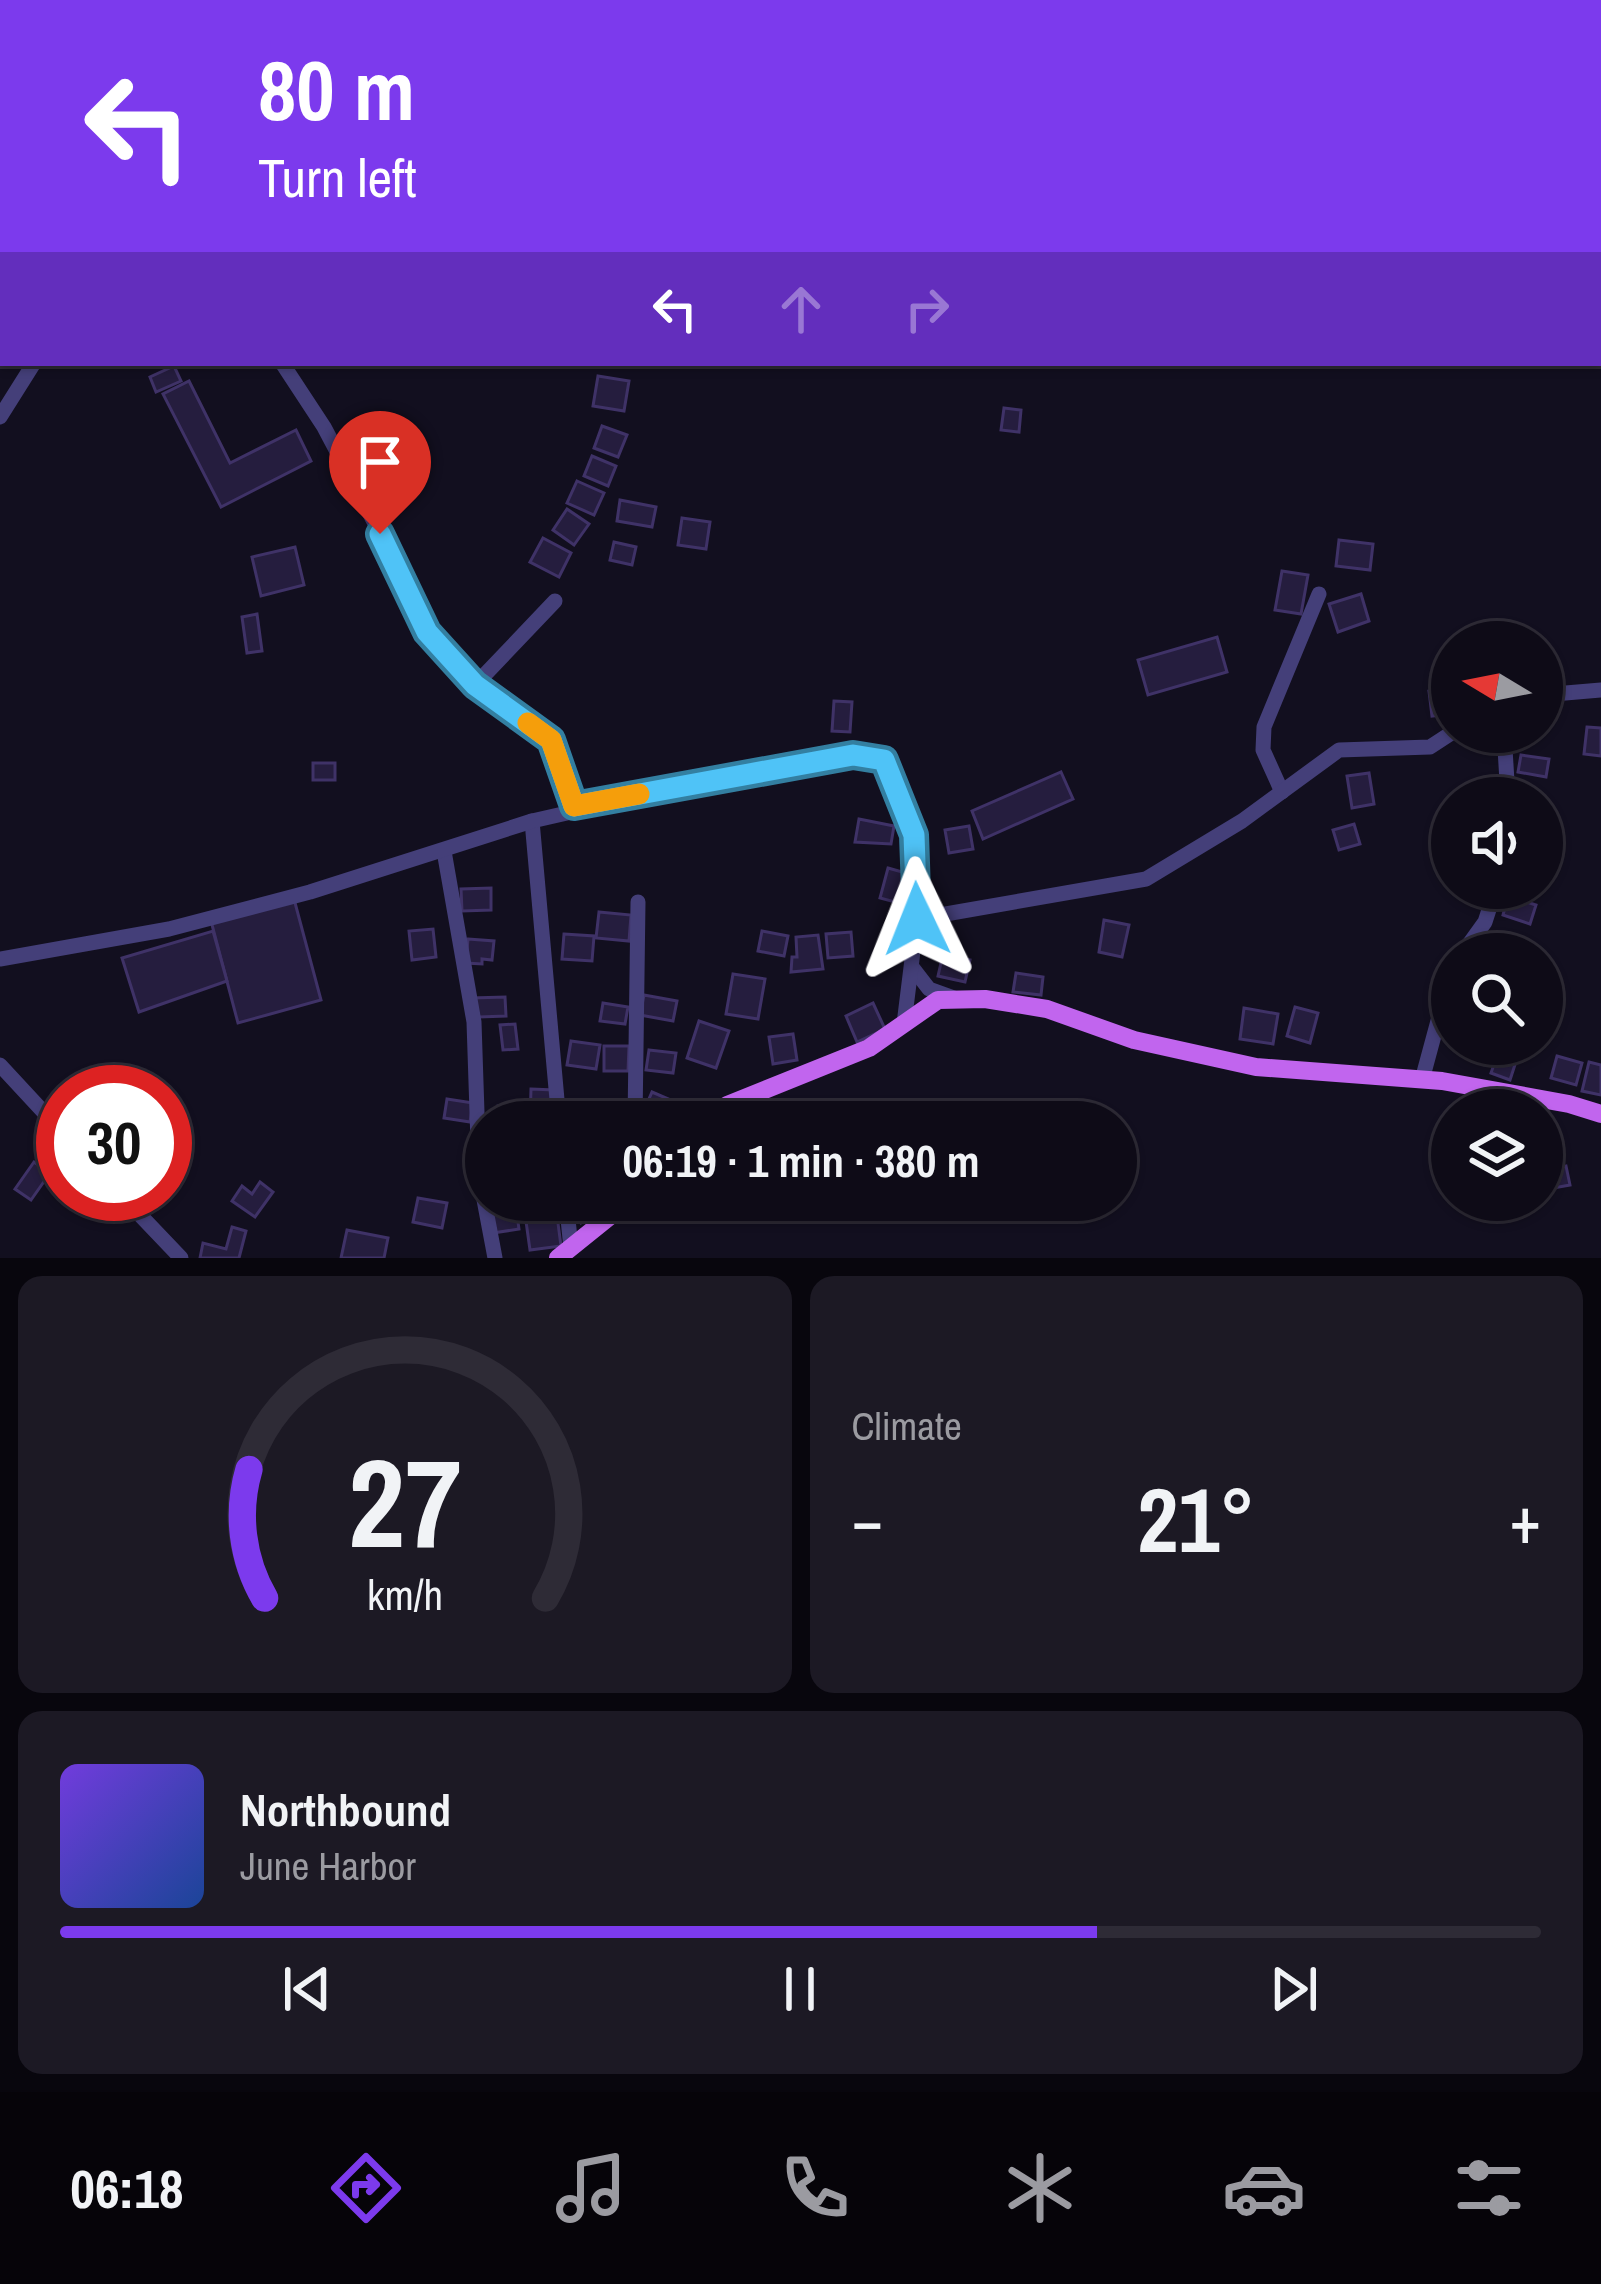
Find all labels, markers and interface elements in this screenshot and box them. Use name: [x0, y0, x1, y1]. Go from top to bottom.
text: 80 m: [258, 33, 415, 146]
icon: left: [60, 48, 216, 204]
text: Turn left: [258, 141, 417, 214]
icon: left: [642, 276, 708, 342]
icon: ahead: [768, 276, 834, 342]
icon: right: [894, 276, 960, 342]
pin: [329, 411, 431, 534]
icon: arrive: [347, 429, 413, 495]
north arrow: [1431, 621, 1563, 753]
map controls: [1431, 621, 1563, 1221]
button: sound: [1431, 777, 1563, 909]
position arrow: [854, 856, 980, 982]
button: search: [1431, 933, 1563, 1065]
speed limit sign: 30: [36, 1065, 192, 1221]
button: layers: [1431, 1089, 1563, 1221]
text: 06:19 · 1 min · 380 m: [623, 1130, 979, 1191]
text: Climate: [852, 1400, 962, 1452]
text: 27: [348, 1418, 462, 1586]
text: 21°: [1137, 1459, 1255, 1580]
text: −: [852, 1475, 883, 1564]
text: +: [1509, 1475, 1541, 1564]
text: km/h: [367, 1565, 443, 1622]
text: Northbound: [240, 1779, 451, 1840]
text: June Harbor: [240, 1840, 416, 1892]
icon: previous: [274, 1956, 340, 2022]
icon: pause: [767, 1956, 833, 2022]
icon: next: [1261, 1956, 1327, 2022]
icon: directions: [324, 2146, 408, 2230]
icon: music: [549, 2146, 633, 2230]
icon: phone: [773, 2146, 857, 2230]
icon: climate: [998, 2146, 1082, 2230]
icon: car: [1222, 2146, 1306, 2230]
icon: filters: [1447, 2146, 1531, 2230]
text: 06:18: [70, 2152, 184, 2225]

